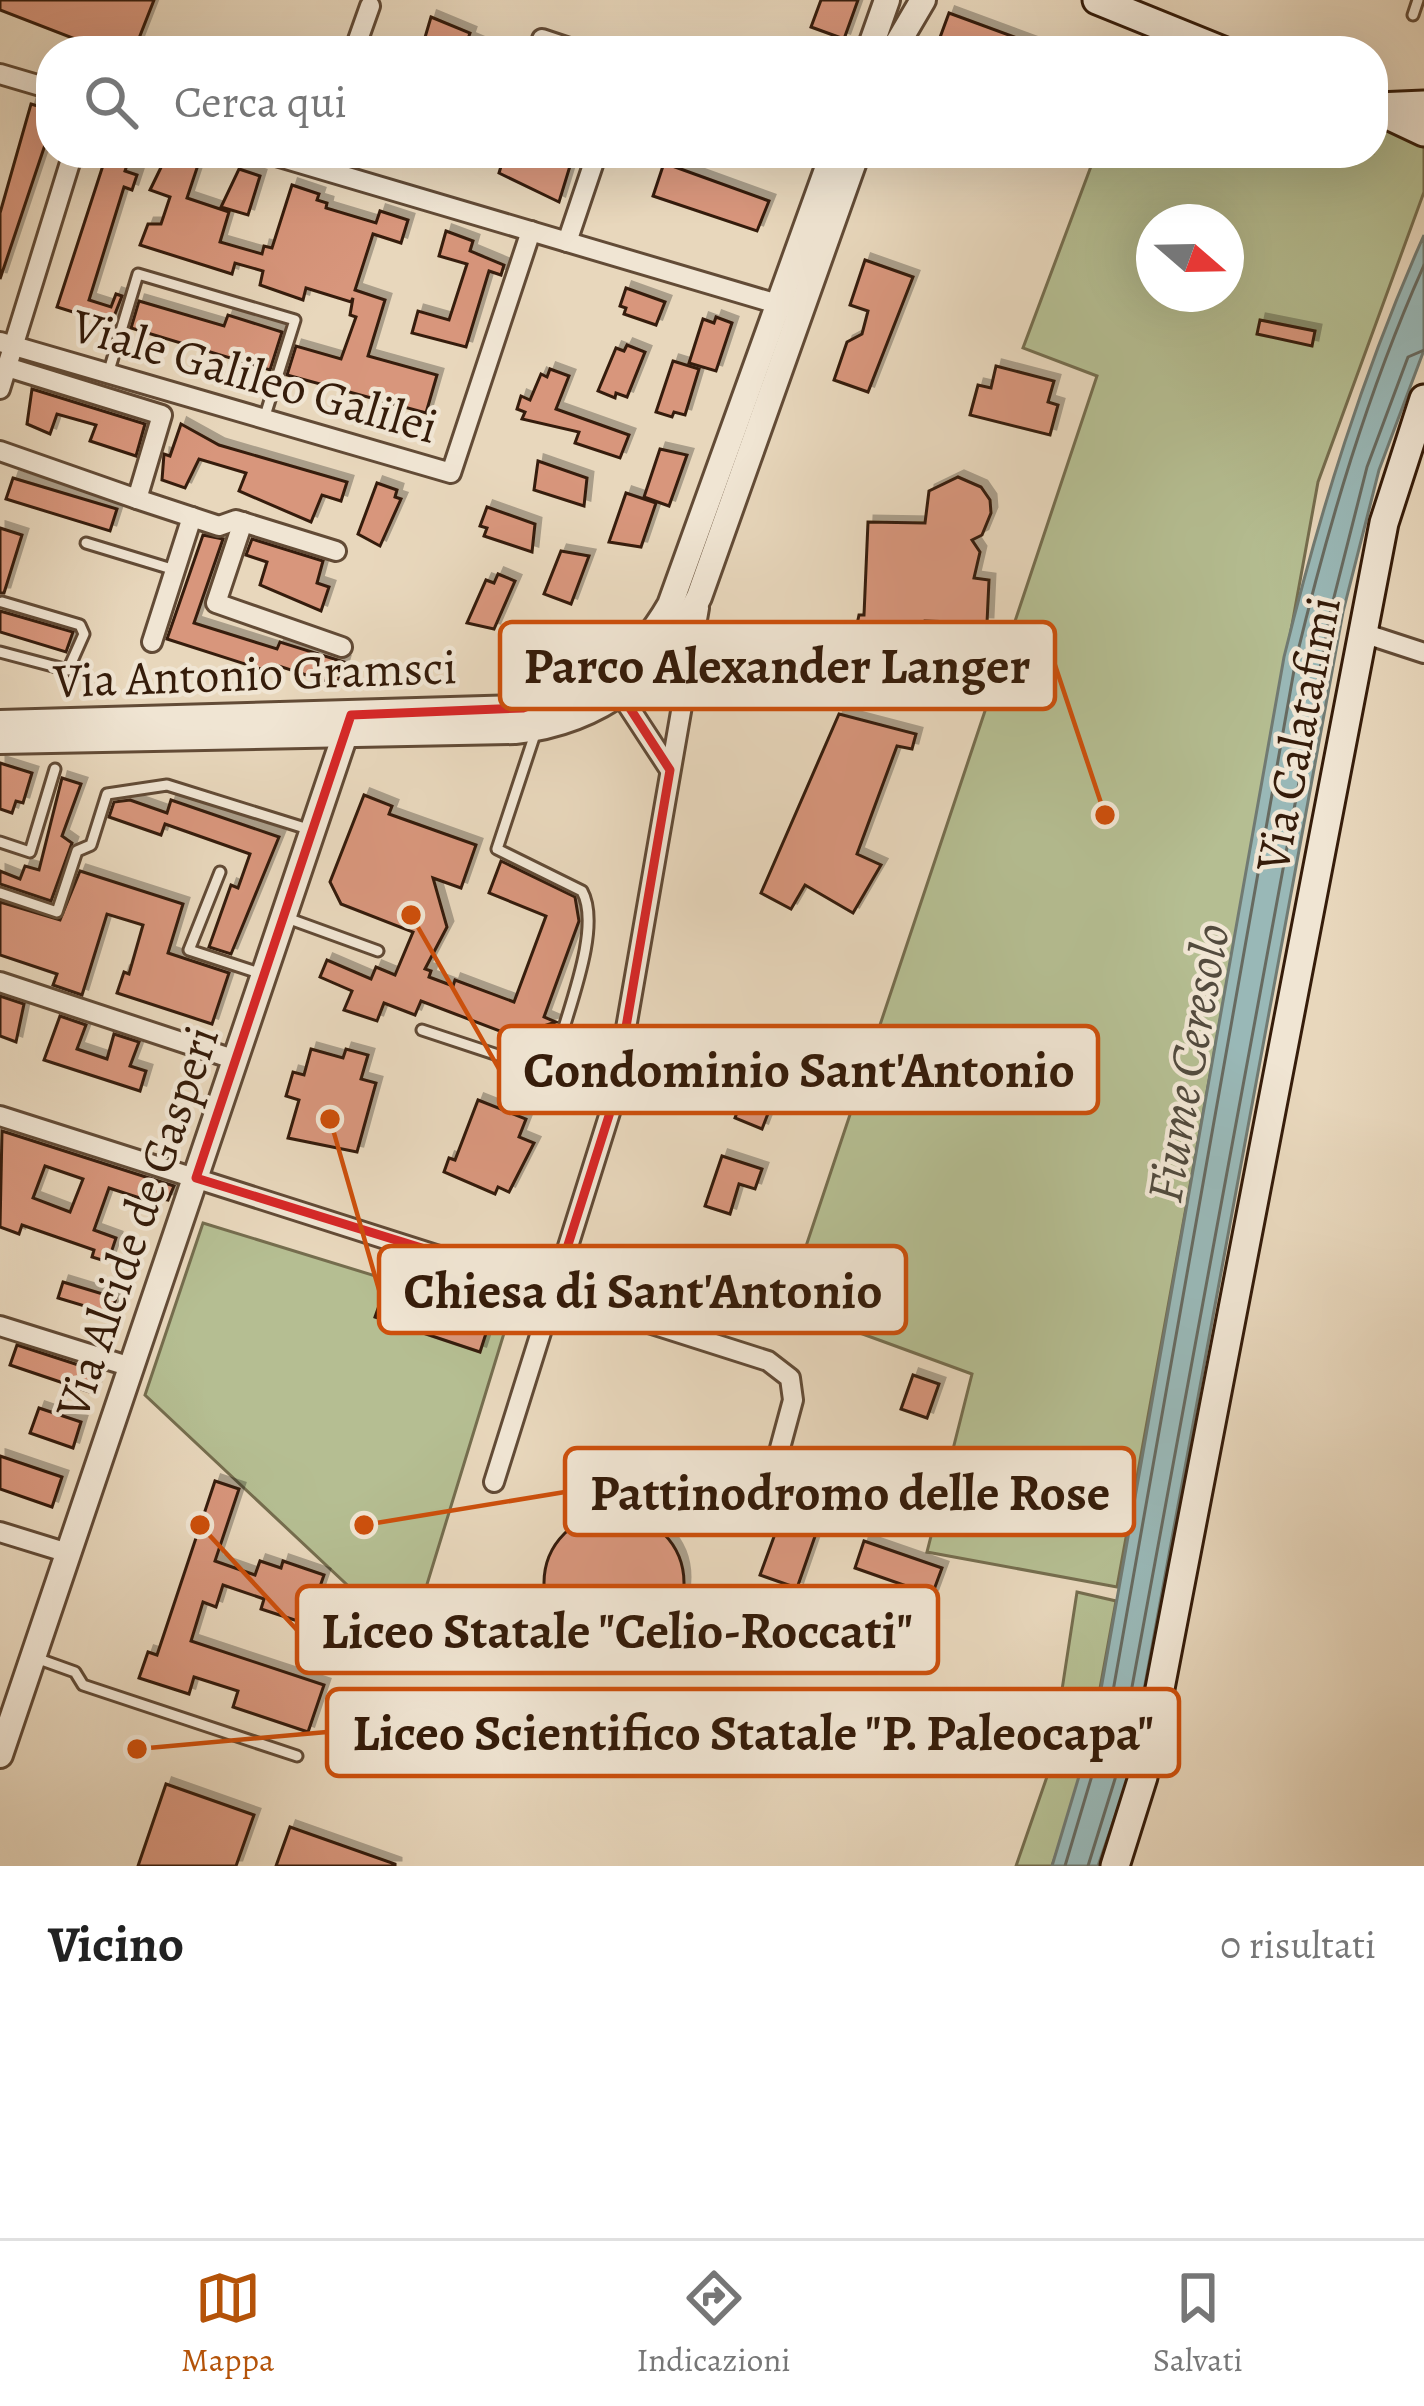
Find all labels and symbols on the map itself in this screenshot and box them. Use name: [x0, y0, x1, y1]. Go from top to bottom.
north arrow: [1136, 204, 1244, 312]
street label: Viale Galileo Galilei: [63, 292, 446, 460]
street label: Via Calatafimi: [1239, 591, 1357, 878]
callout: Parco Alexander Langer: [500, 622, 1055, 709]
text: Parco Alexander Langer: [523, 631, 1031, 701]
street label: Via Antonio Gramsci: [51, 634, 458, 714]
water label: Fiume Ceresolo: [1129, 918, 1247, 1208]
street label: Via Alcide de Gasperi: [39, 1017, 235, 1428]
callout: Condominio Sant'Antonio: [499, 1026, 1098, 1113]
text: Condominio Sant'Antonio: [523, 1035, 1075, 1105]
callout: Chiesa di Sant'Antonio: [379, 1246, 906, 1333]
text: Chiesa di Sant'Antonio: [404, 1256, 883, 1326]
callout: Pattinodromo delle Rose: [565, 1448, 1134, 1535]
text: Pattinodromo delle Rose: [590, 1458, 1110, 1528]
callout: Liceo Statale "Celio-Roccati": [297, 1586, 938, 1673]
text: Liceo Statale "Celio-Roccati": [321, 1596, 913, 1666]
callout: Liceo Scientifico Statale "P. Paleocapa": [327, 1689, 1179, 1776]
text: Liceo Scientifico Statale "P. Paleocapa": [352, 1698, 1154, 1768]

